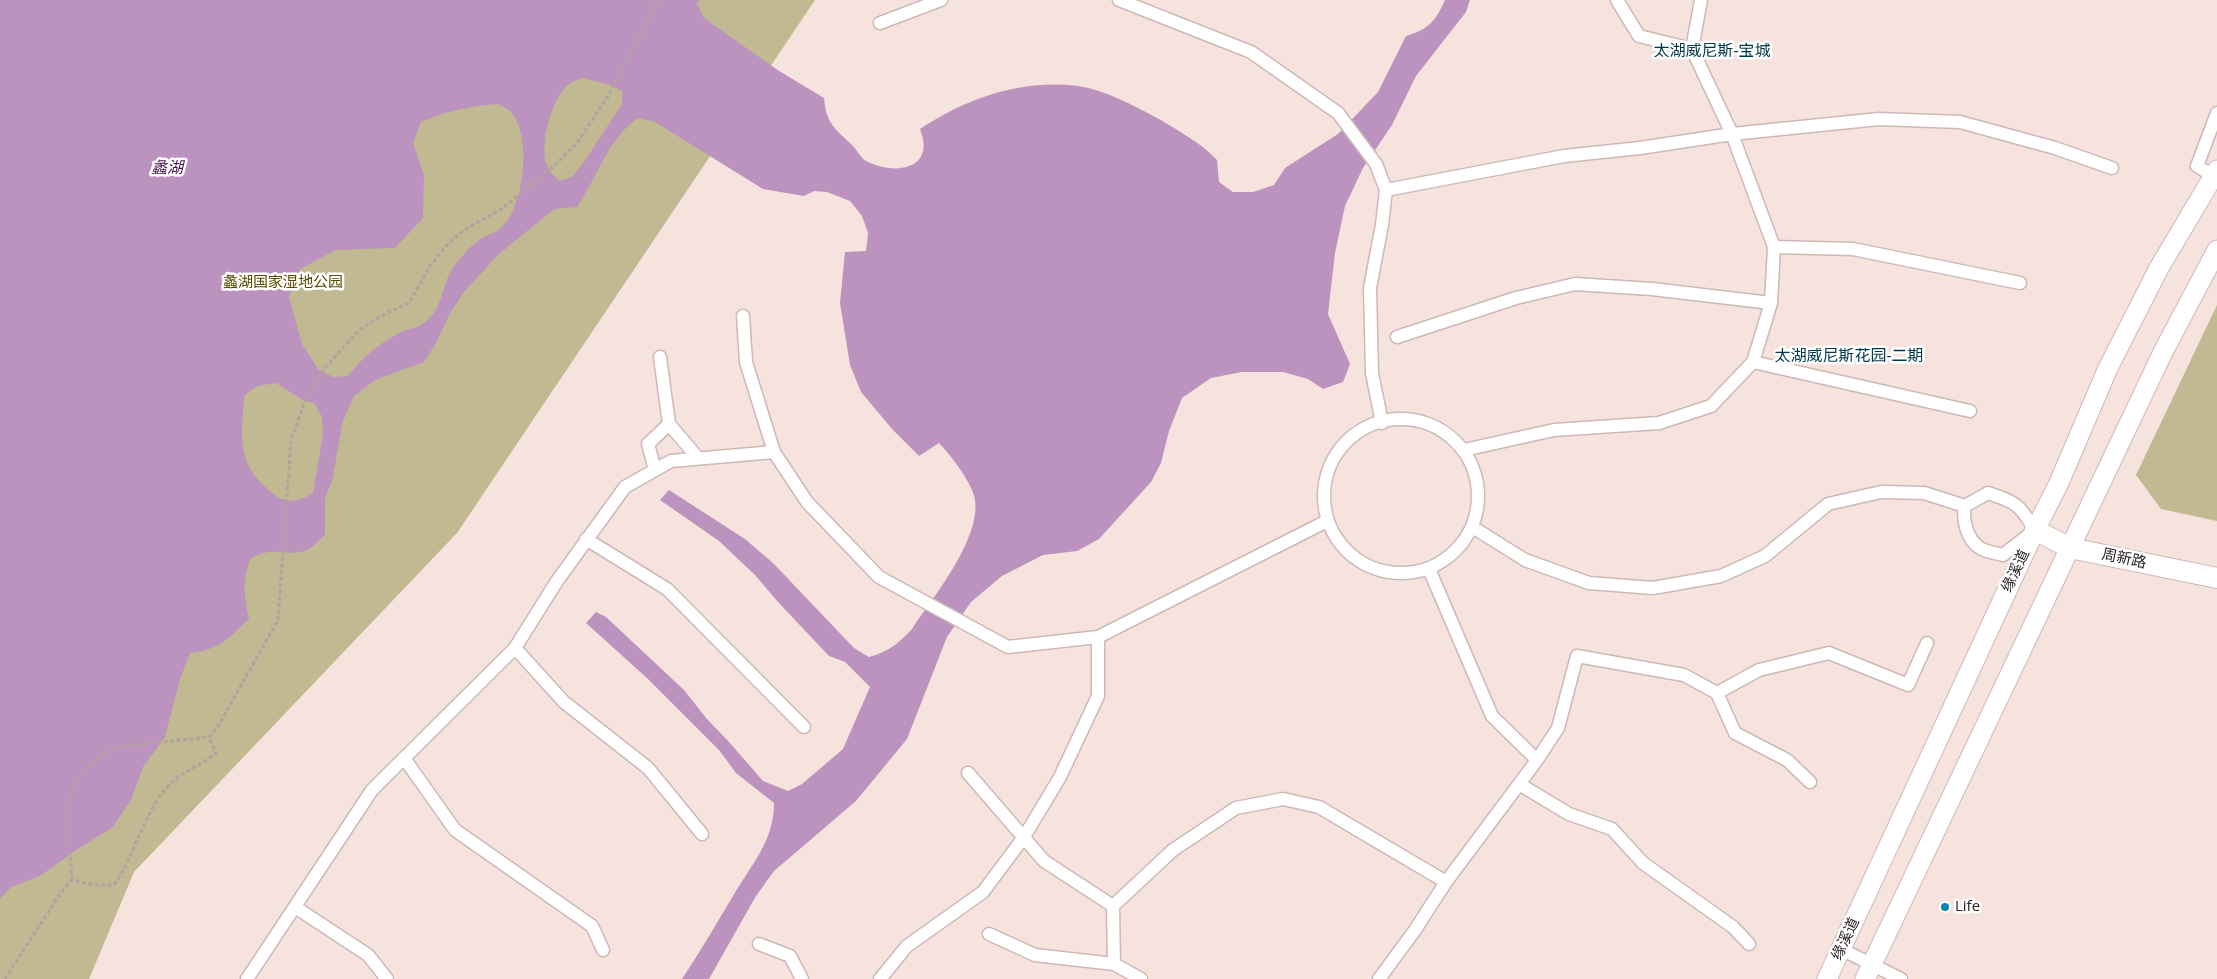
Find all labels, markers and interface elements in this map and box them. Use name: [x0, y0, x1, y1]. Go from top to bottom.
district label: 太湖威尼斯-宝城: [1653, 41, 1771, 61]
water label: 蠡湖: [151, 158, 183, 178]
park label: 蠡湖国家湿地公园: [223, 274, 343, 292]
district label: 太湖威尼斯花园-二期: [1774, 346, 1924, 366]
street label: 周新路: [2100, 546, 2148, 572]
street label: 缘溪道: [1998, 547, 2034, 595]
place label: Life: [1955, 898, 1980, 916]
marker: Life: [1939, 901, 1951, 913]
street label: 缘溪道: [1828, 915, 1864, 963]

